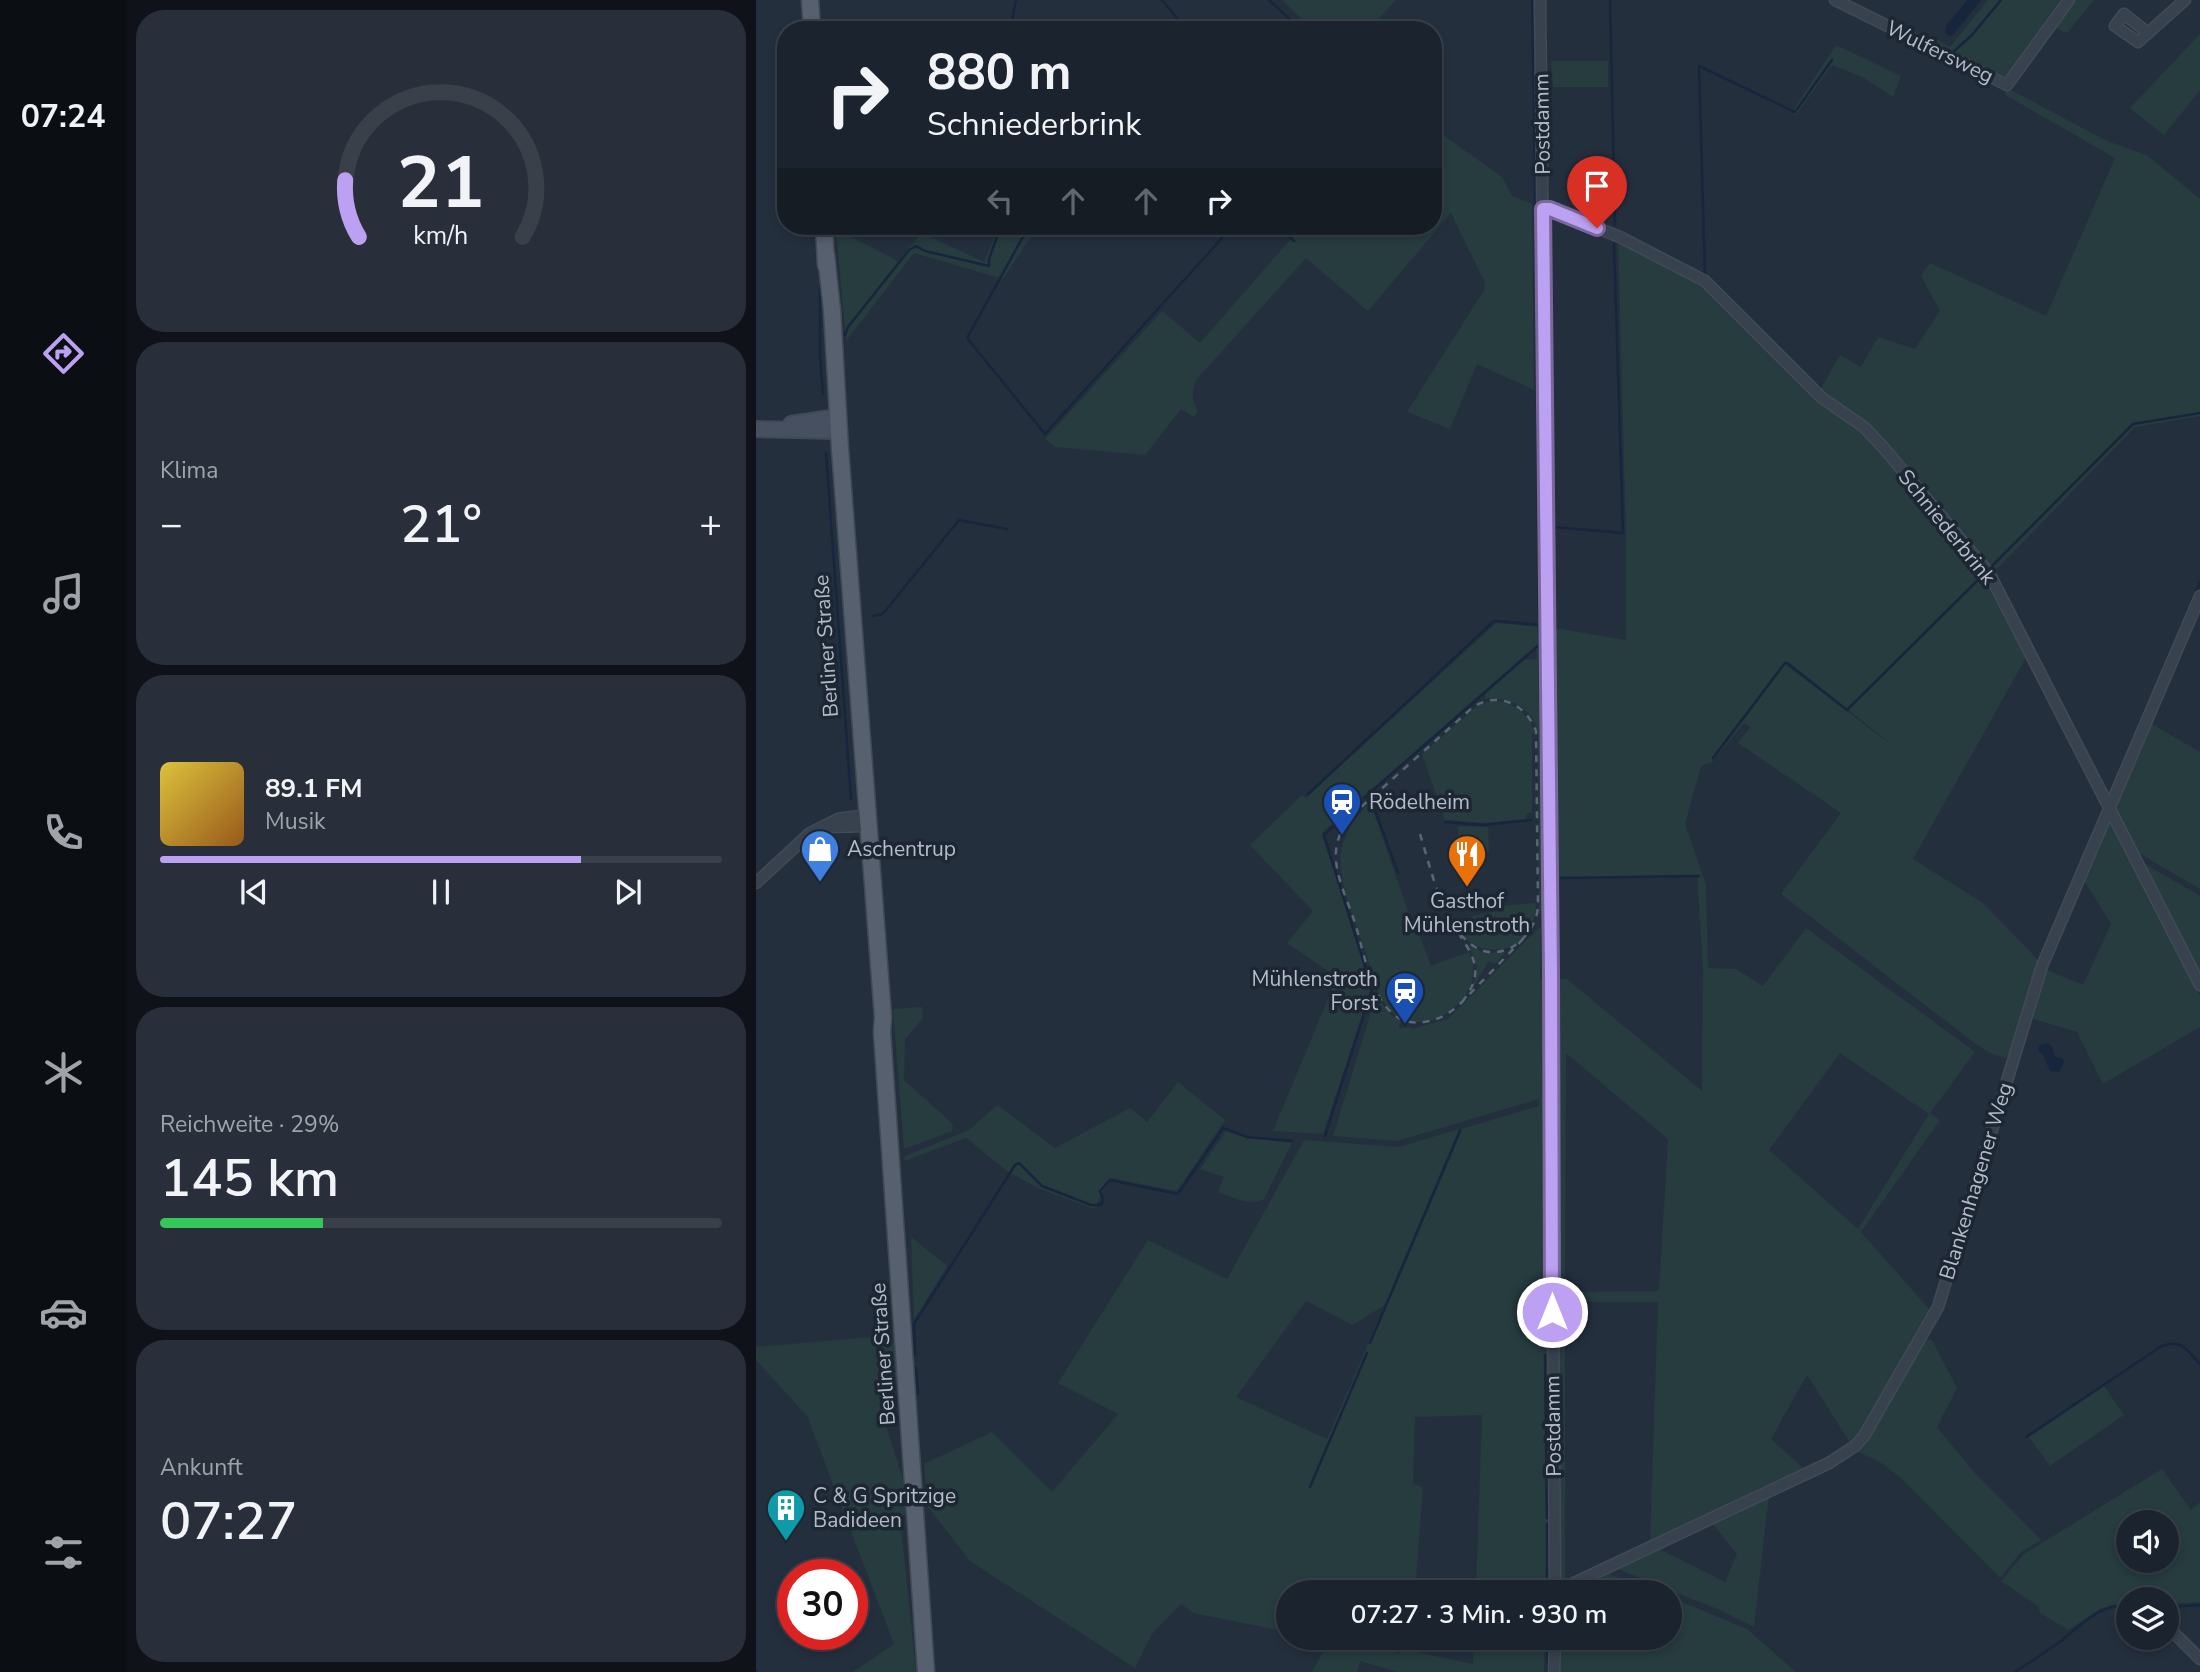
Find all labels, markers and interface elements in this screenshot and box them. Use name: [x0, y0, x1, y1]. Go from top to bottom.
street label: Wulfersweg: [1882, 14, 1998, 90]
text: 880 m: [927, 39, 1071, 106]
icon: right: [812, 49, 903, 140]
street label: Postdamm: [1527, 73, 1557, 175]
text: 07:24: [21, 95, 105, 138]
text: Schniederbrink: [927, 103, 1141, 146]
text: 21: [397, 134, 485, 234]
pin: [1567, 156, 1627, 228]
icon: arrive: [1578, 167, 1616, 205]
icon: left: [981, 182, 1019, 220]
icon: ahead: [1054, 182, 1092, 220]
icon: ahead: [1127, 182, 1165, 220]
icon: right: [1200, 182, 1238, 220]
text: km/h: [413, 219, 469, 253]
icon: directions: [39, 329, 88, 378]
text: Klima: [160, 455, 218, 486]
street label: Schniederbrink: [1892, 464, 2002, 591]
text: 21°: [400, 489, 482, 560]
text: −: [160, 499, 183, 550]
text: +: [699, 499, 722, 550]
icon: music: [39, 569, 88, 618]
street label: Berliner Straße: [807, 574, 845, 718]
text: 89.1 FM: [265, 771, 362, 806]
station icon: Rödelheim: [1321, 781, 1363, 836]
place label: Rödelheim: [1369, 788, 1470, 816]
text: Musik: [265, 806, 325, 837]
icon: phone: [39, 808, 88, 857]
shop icon: Aschentrup: [799, 828, 841, 883]
restaurant icon: Gasthof Mühlenstroth: [1446, 833, 1488, 888]
place label: Aschentrup: [847, 835, 956, 863]
icon: previous: [235, 873, 273, 911]
icon: pause: [422, 873, 460, 911]
icon: next: [609, 873, 647, 911]
place label: Gasthof Mühlenstroth: [1404, 887, 1530, 939]
place label: Mühlenstroth Forst: [1252, 965, 1379, 1017]
station icon: Mühlenstroth Forst: [1384, 970, 1426, 1025]
icon: climate: [39, 1048, 88, 1097]
street label: Blankenhagener Weg: [1933, 1079, 2019, 1283]
text: Reichweite · 29%: [160, 1109, 339, 1140]
text: 145 km: [160, 1143, 339, 1214]
position arrow: [1515, 1275, 1589, 1349]
street label: Berliner Straße: [864, 1282, 902, 1426]
icon: car: [39, 1288, 88, 1337]
street label: Postdamm: [1538, 1375, 1568, 1477]
text: Ankunft: [160, 1452, 242, 1483]
place label: C & G Spritzige Badideen: [813, 1482, 956, 1534]
text: 07:27: [160, 1486, 297, 1557]
building icon: C & G Spritzige Badideen: [765, 1487, 807, 1542]
map controls: [2116, 1510, 2179, 1650]
button: sound: [2116, 1510, 2179, 1573]
icon: filters: [39, 1528, 88, 1577]
speed limit sign: 30: [777, 1559, 868, 1650]
button: layers: [2116, 1587, 2179, 1650]
text: 07:27 · 3 Min. · 930 m: [1351, 1597, 1607, 1632]

